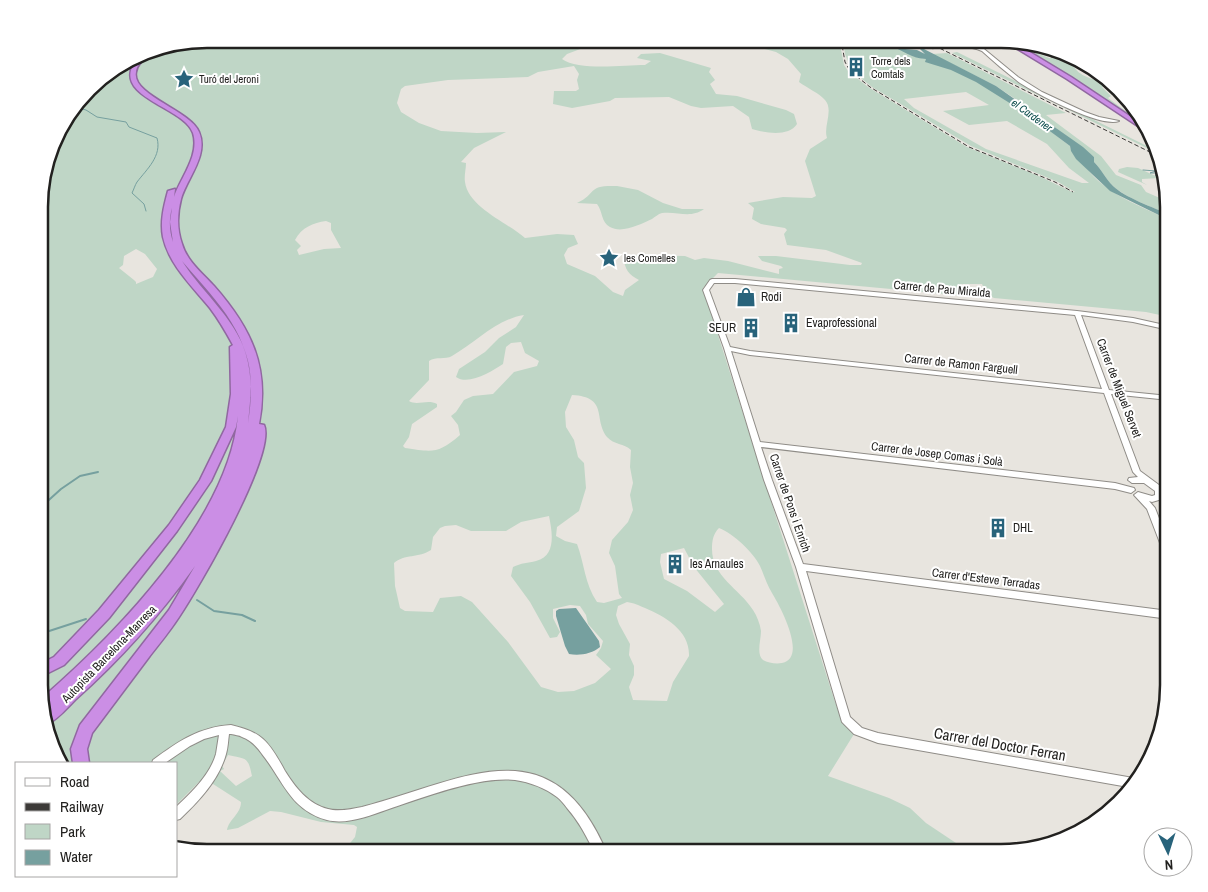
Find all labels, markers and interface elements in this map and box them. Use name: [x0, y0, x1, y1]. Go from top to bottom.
place label: Torre dels Comtals: [871, 54, 911, 81]
building icon: Torre dels Comtals: [845, 56, 867, 78]
place icon: Turó del Jeroni: [173, 68, 195, 90]
place label: Turó del Jeroni: [199, 72, 259, 86]
water label: el Cardener: [1009, 95, 1056, 135]
place icon: les Comelles: [598, 247, 620, 269]
place label: les Comelles: [624, 251, 676, 265]
street label: Carrer de Pau Miralda: [893, 277, 992, 301]
shop icon: Rodi: [735, 286, 757, 308]
place label: Rodi: [761, 289, 782, 305]
building icon: Evaprofessional: [780, 312, 802, 334]
place label: Evaprofessional: [806, 315, 877, 331]
building icon: SEUR: [740, 317, 762, 339]
place label: SEUR: [709, 320, 736, 336]
street label: Carrer de Miguel Servet: [1093, 336, 1145, 440]
street label: Carrer de Ramon Farguell: [904, 350, 1018, 378]
street label: Carrer de Josep Comas i Solà: [870, 438, 1004, 470]
street label: Carrer de Pons i Enrich: [766, 452, 814, 554]
building icon: DHL: [987, 517, 1009, 539]
place label: DHL: [1013, 520, 1033, 536]
building icon: les Arnaules: [664, 553, 686, 575]
place label: les Arnaules: [690, 556, 744, 572]
street label: Carrer d'Esteve Terradas: [931, 564, 1041, 594]
street label: Autopista Barcelona-Manresa: [57, 601, 160, 707]
street label: Carrer del Doctor Ferran: [933, 722, 1067, 766]
legend: [15, 762, 178, 877]
text: Road: [60, 771, 89, 792]
text: Railway: [60, 796, 105, 817]
text: Park: [60, 821, 86, 842]
north arrow: [1143, 827, 1193, 877]
text: Water: [60, 846, 92, 867]
text: N: [1164, 856, 1174, 874]

